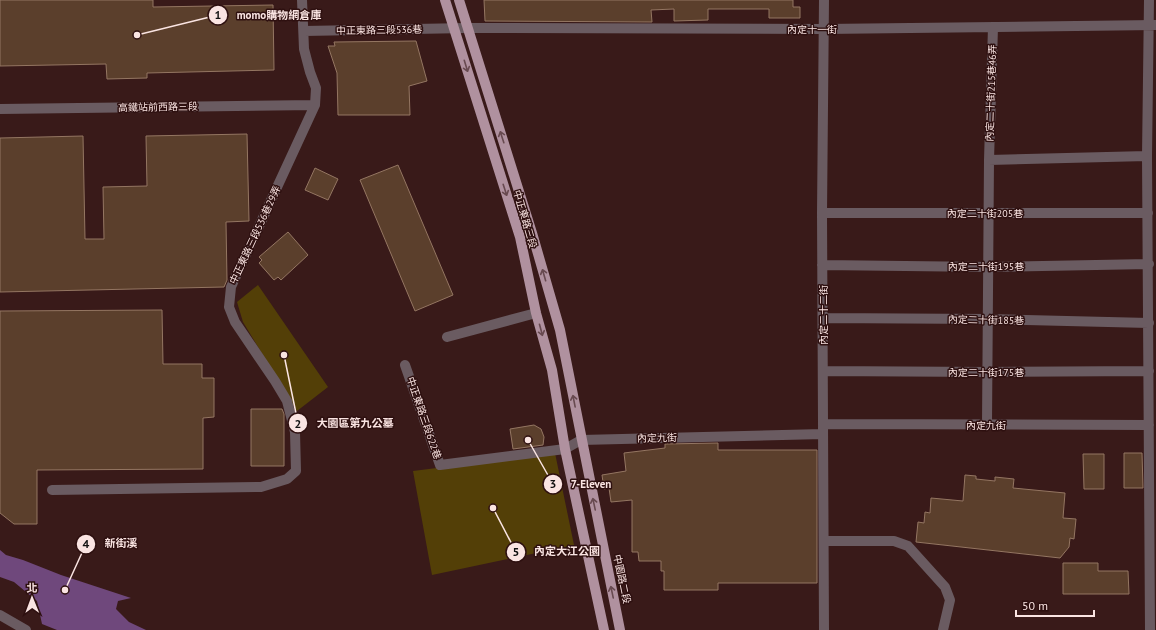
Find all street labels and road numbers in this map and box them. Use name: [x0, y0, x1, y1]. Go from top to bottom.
street label: 中正東路三段536巷: [336, 23, 422, 37]
street label: 內定十一街: [787, 23, 837, 36]
street label: 內定二十街215巷46弄: [983, 44, 999, 142]
street label: 高鐵站前西路三段: [118, 100, 198, 114]
street label: 中正東路三段536巷29弄: [226, 184, 284, 286]
street label: 中正東路三段: [510, 188, 540, 250]
street label: 內定二十街205巷: [947, 207, 1023, 220]
street label: 內定二十街195巷: [948, 260, 1024, 273]
street label: 內定二十二街: [817, 285, 830, 345]
street label: 內定二十街185巷: [948, 313, 1024, 327]
street label: 內定二十街175巷: [948, 366, 1024, 379]
street label: 中正東路三段622巷: [404, 375, 444, 461]
street label: 內定九街: [966, 419, 1006, 432]
street label: 內定九街: [637, 431, 677, 445]
street label: 中園路二段: [610, 553, 634, 605]

